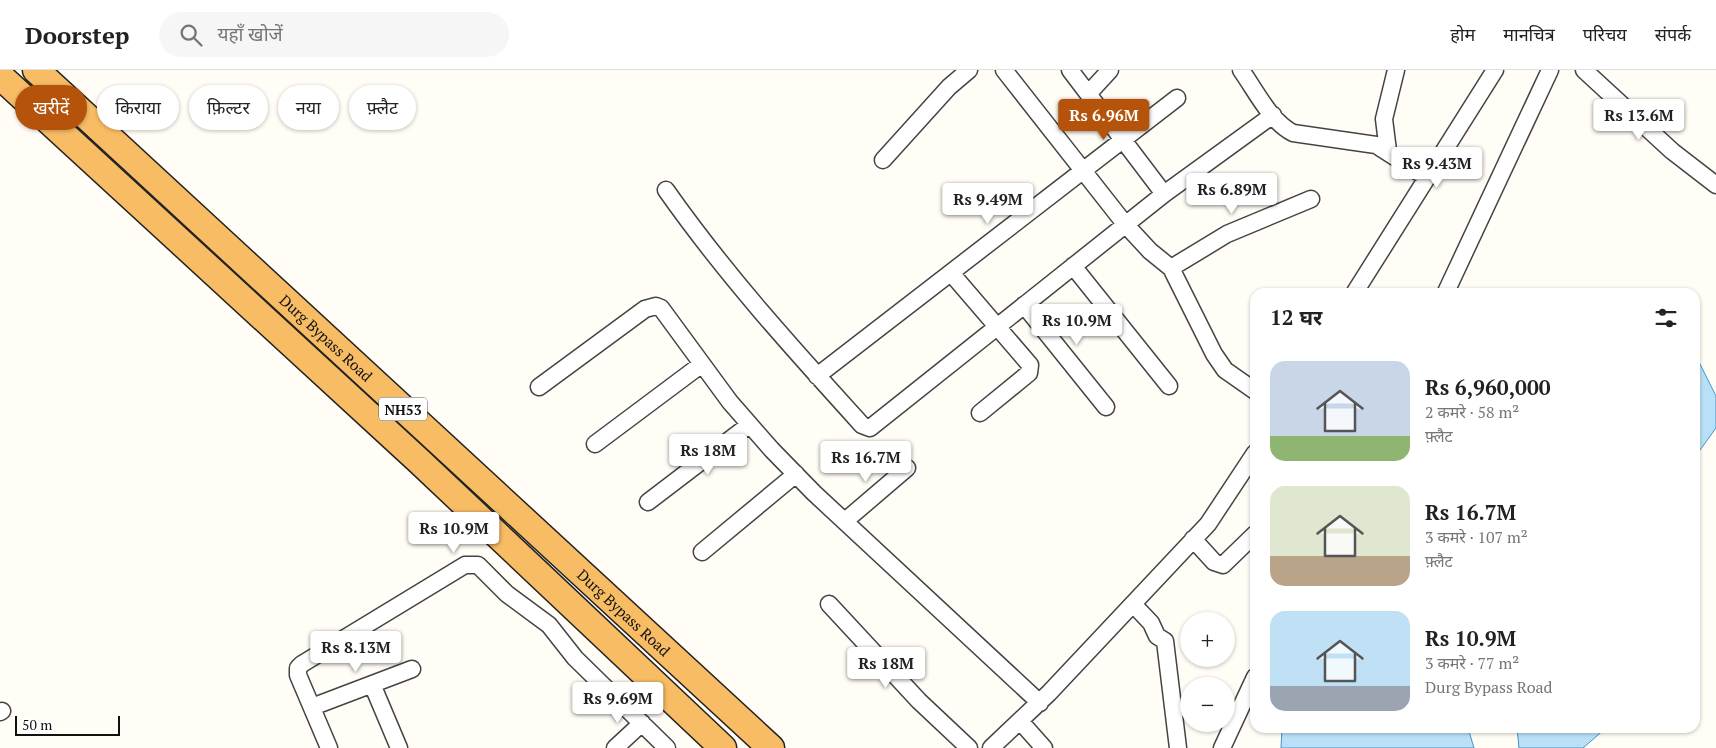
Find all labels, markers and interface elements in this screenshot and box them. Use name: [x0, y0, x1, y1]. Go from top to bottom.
search box: [159, 12, 509, 57]
text: Doorstep: [25, 19, 129, 51]
icon: search: [177, 21, 205, 49]
text: यहाँ खोजें: [217, 21, 283, 46]
text: होम: [1450, 22, 1475, 46]
text: मानचित्र: [1503, 22, 1555, 46]
text: परिचय: [1583, 22, 1627, 46]
text: संपर्क: [1655, 22, 1691, 46]
chip: खरीदें: [15, 85, 87, 130]
chip: किराया: [97, 85, 179, 130]
chip: फ़िल्टर: [189, 85, 268, 130]
chip: नया: [278, 85, 339, 130]
chip: फ़्लैट: [349, 85, 416, 130]
pin: Rs 6.96M: [1052, 98, 1156, 141]
pin: Rs 13.6M: [1587, 98, 1691, 141]
text: Rs 6.96M: [1069, 104, 1139, 126]
text: Rs 13.6M: [1604, 104, 1674, 126]
pin: Rs 9.43M: [1385, 146, 1489, 189]
text: Rs 9.43M: [1402, 152, 1472, 174]
pin: Rs 6.89M: [1180, 172, 1284, 215]
text: Rs 6.89M: [1197, 178, 1267, 200]
pin: Rs 9.49M: [936, 182, 1040, 225]
text: Rs 9.49M: [953, 188, 1023, 210]
street label: Durg Bypass Road: [276, 290, 377, 386]
text: 12 घर: [1270, 303, 1322, 331]
pin: Rs 10.9M: [1025, 304, 1129, 346]
icon: filters: [1652, 304, 1680, 332]
text: Rs 10.9M: [1042, 309, 1112, 331]
text: Rs 6,960,000: [1425, 373, 1551, 401]
icon: home: [1310, 381, 1370, 441]
road number: NH53: [379, 398, 427, 420]
text: 2 कमरे · 58 m²: [1425, 401, 1519, 423]
text: फ़्लैट: [1425, 425, 1453, 447]
pin: Rs 18M: [667, 434, 749, 476]
text: Rs 18M: [680, 439, 736, 461]
pin: Rs 16.7M: [814, 440, 918, 483]
text: Rs 16.7M: [831, 446, 901, 468]
text: Rs 16.7M: [1425, 498, 1516, 526]
icon: home: [1310, 506, 1370, 566]
pin: Rs 10.9M: [402, 512, 506, 554]
text: Rs 10.9M: [419, 517, 489, 539]
text: 3 कमरे · 107 m²: [1425, 526, 1528, 548]
text: फ़्लैट: [1425, 550, 1453, 572]
street label: Durg Bypass Road: [573, 565, 675, 660]
map controls: [1180, 612, 1235, 732]
button: +: [1180, 612, 1235, 667]
text: Rs 10.9M: [1425, 624, 1516, 652]
pin: Rs 8.13M: [304, 630, 408, 673]
icon: home: [1310, 631, 1370, 691]
text: Rs 8.13M: [321, 636, 391, 658]
pin: Rs 18M: [845, 646, 927, 689]
text: Rs 18M: [858, 652, 914, 674]
text: 3 कमरे · 77 m²: [1425, 652, 1519, 674]
text: Durg Bypass Road: [1425, 676, 1552, 698]
button: −: [1180, 677, 1235, 732]
pin: Rs 9.69M: [566, 682, 670, 724]
text: Rs 9.69M: [583, 687, 653, 709]
scale bar: [15, 713, 120, 736]
text: 50 m: [22, 715, 52, 734]

